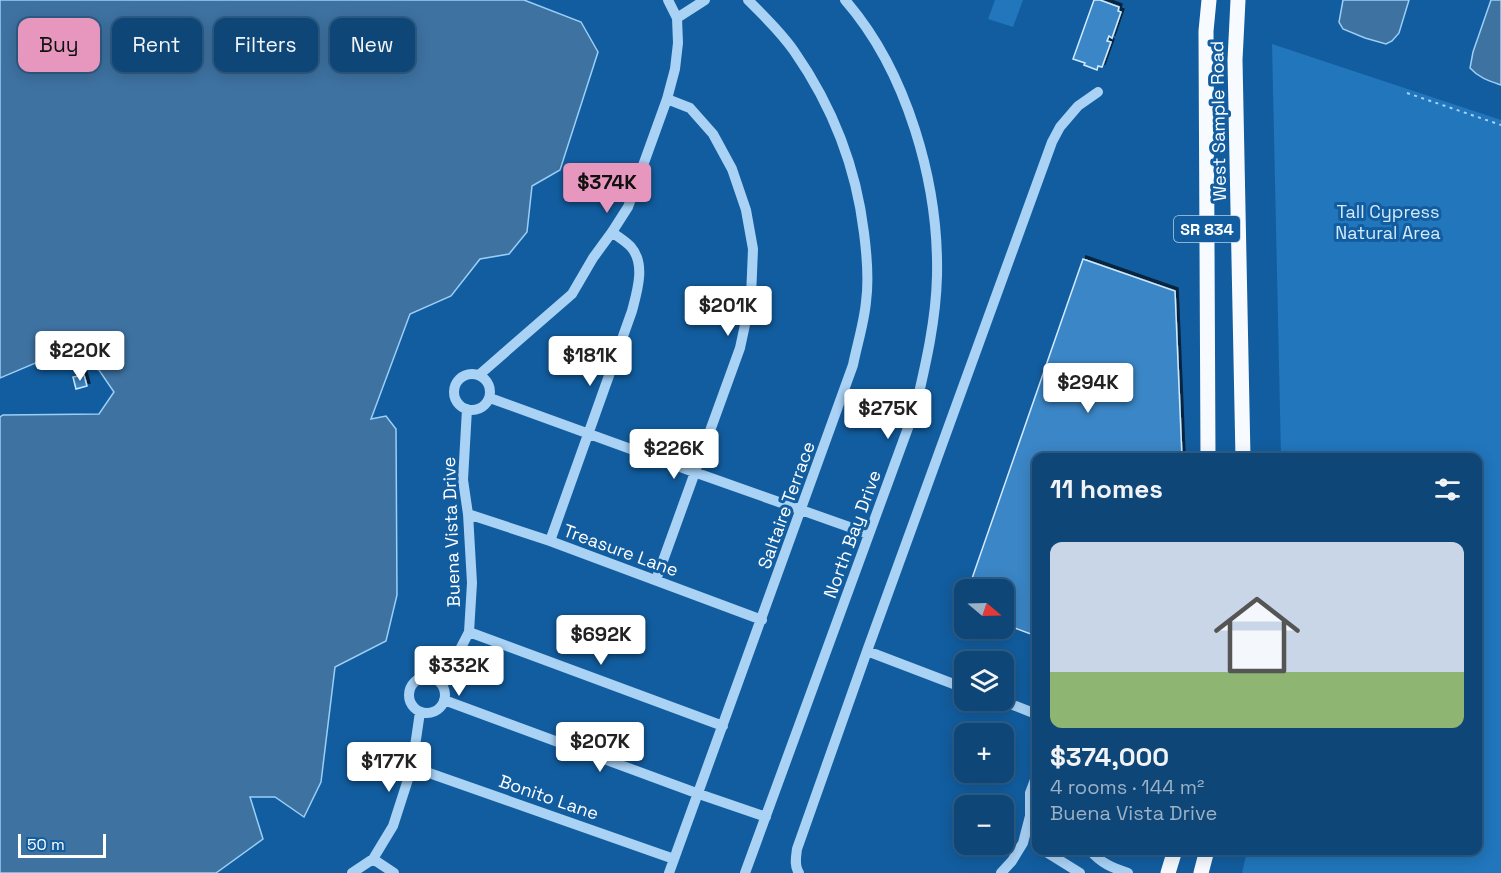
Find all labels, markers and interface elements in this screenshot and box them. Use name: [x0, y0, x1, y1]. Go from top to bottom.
chip: Buy: [18, 18, 100, 72]
chip: Rent: [112, 18, 202, 72]
chip: Filters: [214, 18, 318, 72]
chip: New: [330, 18, 415, 72]
street label: West Sample Road: [1205, 40, 1231, 202]
pin: $374K: [565, 163, 649, 214]
text: $374K: [577, 169, 637, 195]
park label: Tall Cypress Natural Area: [1335, 200, 1441, 244]
road number: SR 834: [1174, 216, 1240, 242]
pin: $201K: [686, 286, 770, 337]
text: $201K: [699, 292, 757, 318]
pin: $220K: [38, 331, 122, 382]
pin: $181K: [548, 336, 632, 387]
text: $220K: [49, 337, 111, 363]
text: $181K: [563, 342, 617, 368]
pin: $294K: [1046, 363, 1130, 414]
text: $294K: [1057, 369, 1119, 395]
pin: $275K: [846, 389, 930, 440]
text: $275K: [858, 395, 918, 421]
pin: $226K: [632, 429, 716, 480]
text: $226K: [644, 435, 704, 461]
street label: Saltaire Terrace: [752, 438, 820, 572]
street label: Buena Vista Drive: [437, 456, 465, 608]
street label: North Bay Drive: [818, 467, 886, 601]
text: 11 homes: [1050, 472, 1163, 506]
icon: filters: [1431, 473, 1464, 506]
street label: Treasure Lane: [560, 519, 682, 581]
north arrow: [954, 579, 1014, 639]
map controls: [954, 579, 1014, 855]
icon: home: [1203, 581, 1311, 689]
pin: $692K: [559, 615, 643, 666]
text: $692K: [570, 621, 632, 647]
pin: $332K: [417, 646, 501, 697]
button: layers: [954, 651, 1014, 711]
text: $332K: [429, 652, 489, 678]
pin: $207K: [558, 722, 642, 773]
button: +: [954, 723, 1014, 783]
text: $207K: [570, 728, 630, 754]
text: $374,000: [1050, 740, 1169, 774]
pin: $177K: [347, 742, 431, 793]
text: $177K: [361, 748, 417, 774]
street label: Bonito Lane: [496, 769, 602, 825]
text: 4 rooms · 144 m²: [1050, 774, 1204, 800]
button: −: [954, 795, 1014, 855]
text: Buena Vista Drive: [1050, 800, 1217, 826]
scale bar: [18, 831, 106, 858]
text: 50 m: [27, 834, 65, 855]

